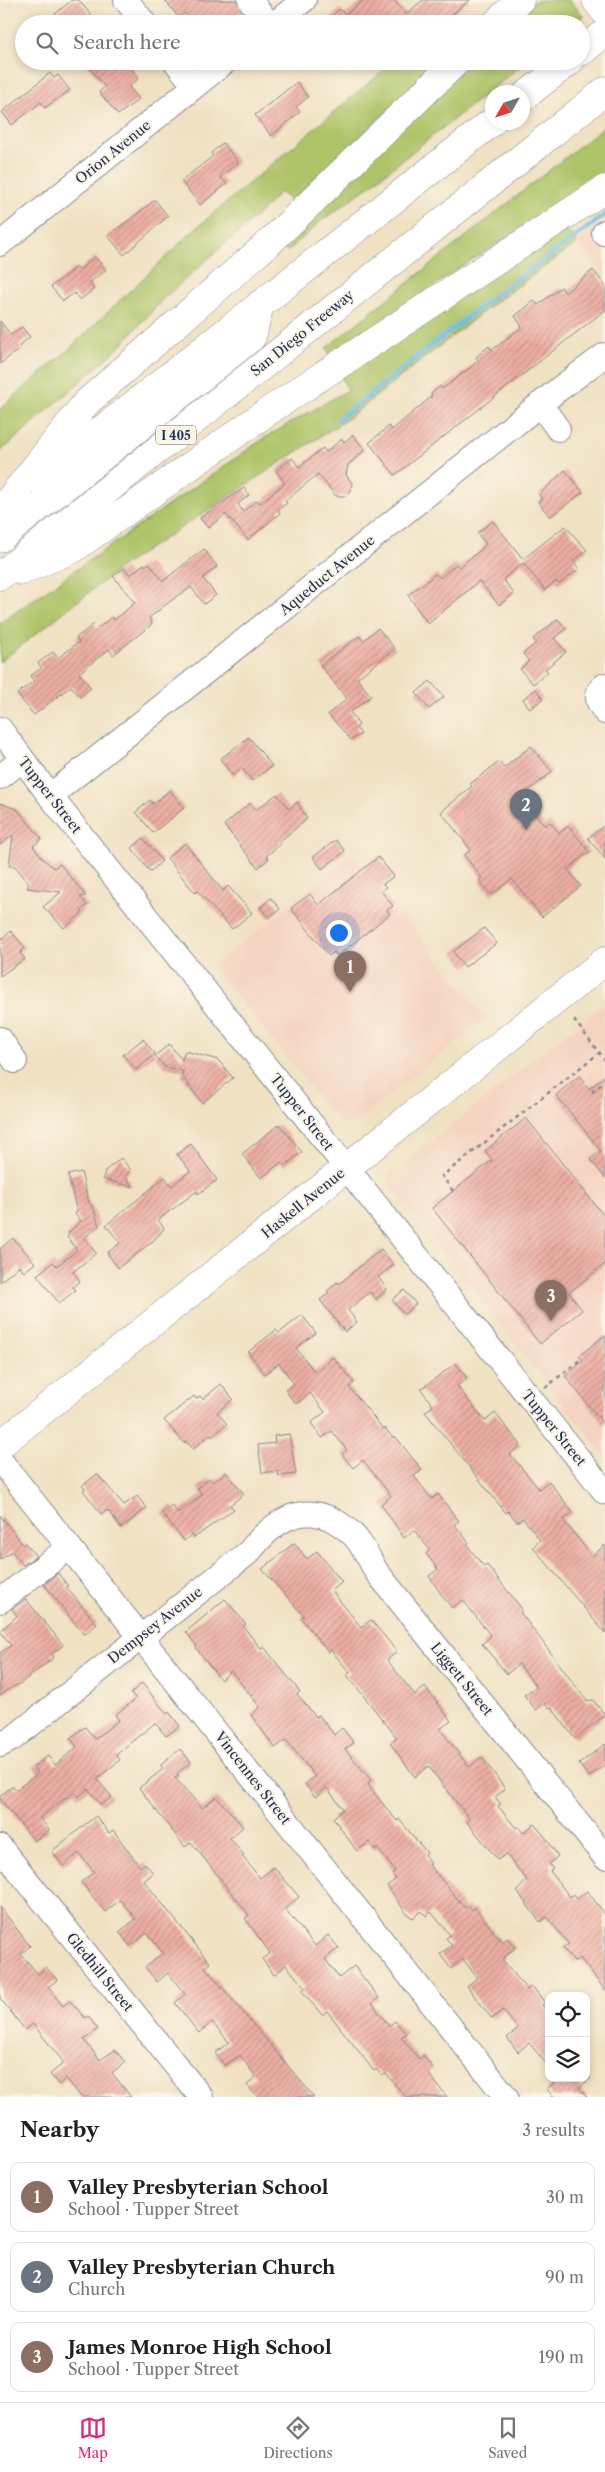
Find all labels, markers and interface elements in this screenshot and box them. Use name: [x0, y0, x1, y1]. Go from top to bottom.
search box: [15, 15, 590, 70]
icon: search: [33, 29, 61, 57]
text: Search here: [73, 31, 181, 54]
north arrow: [485, 85, 530, 130]
street label: Orion Avenue: [72, 116, 155, 188]
street label: San Diego Freeway: [247, 286, 357, 380]
road number: I 405: [156, 426, 196, 444]
street label: Aqueduct Avenue: [275, 531, 378, 620]
street label: Tupper Street: [14, 753, 86, 837]
pin: 2: [510, 789, 542, 830]
your location: [326, 920, 352, 946]
pin: 1: [334, 951, 366, 992]
street label: Tupper Street: [266, 1070, 338, 1154]
street label: Haskell Avenue: [258, 1164, 348, 1242]
pin: 3: [535, 1280, 567, 1321]
street label: Tupper Street: [518, 1386, 590, 1470]
street label: Dempsey Avenue: [104, 1582, 206, 1667]
street label: Liggett Street: [427, 1639, 497, 1719]
street label: Vincennes Street: [210, 1727, 295, 1828]
street label: Gledhill Street: [63, 1929, 137, 2015]
map controls: [545, 1992, 590, 2082]
button: locate: [545, 1992, 590, 2037]
button: layers: [545, 2037, 590, 2082]
text: Nearby: [20, 2117, 99, 2142]
text: 3 results: [522, 2120, 585, 2140]
text: Valley Presbyterian School: [68, 2176, 329, 2199]
text: 1: [33, 2187, 41, 2207]
text: 30 m: [546, 2187, 584, 2207]
text: School · Tupper Street: [68, 2199, 239, 2219]
text: Valley Presbyterian Church: [68, 2256, 335, 2279]
text: 2: [32, 2267, 42, 2287]
text: 90 m: [545, 2267, 584, 2287]
text: Church: [68, 2279, 125, 2299]
text: James Monroe High School: [68, 2336, 332, 2359]
text: 3: [32, 2347, 42, 2367]
text: 190 m: [539, 2347, 584, 2367]
text: School · Tupper Street: [68, 2359, 239, 2379]
tab: Map: [78, 2414, 108, 2462]
tab: Directions: [263, 2414, 333, 2462]
tab: Saved: [488, 2414, 527, 2462]

